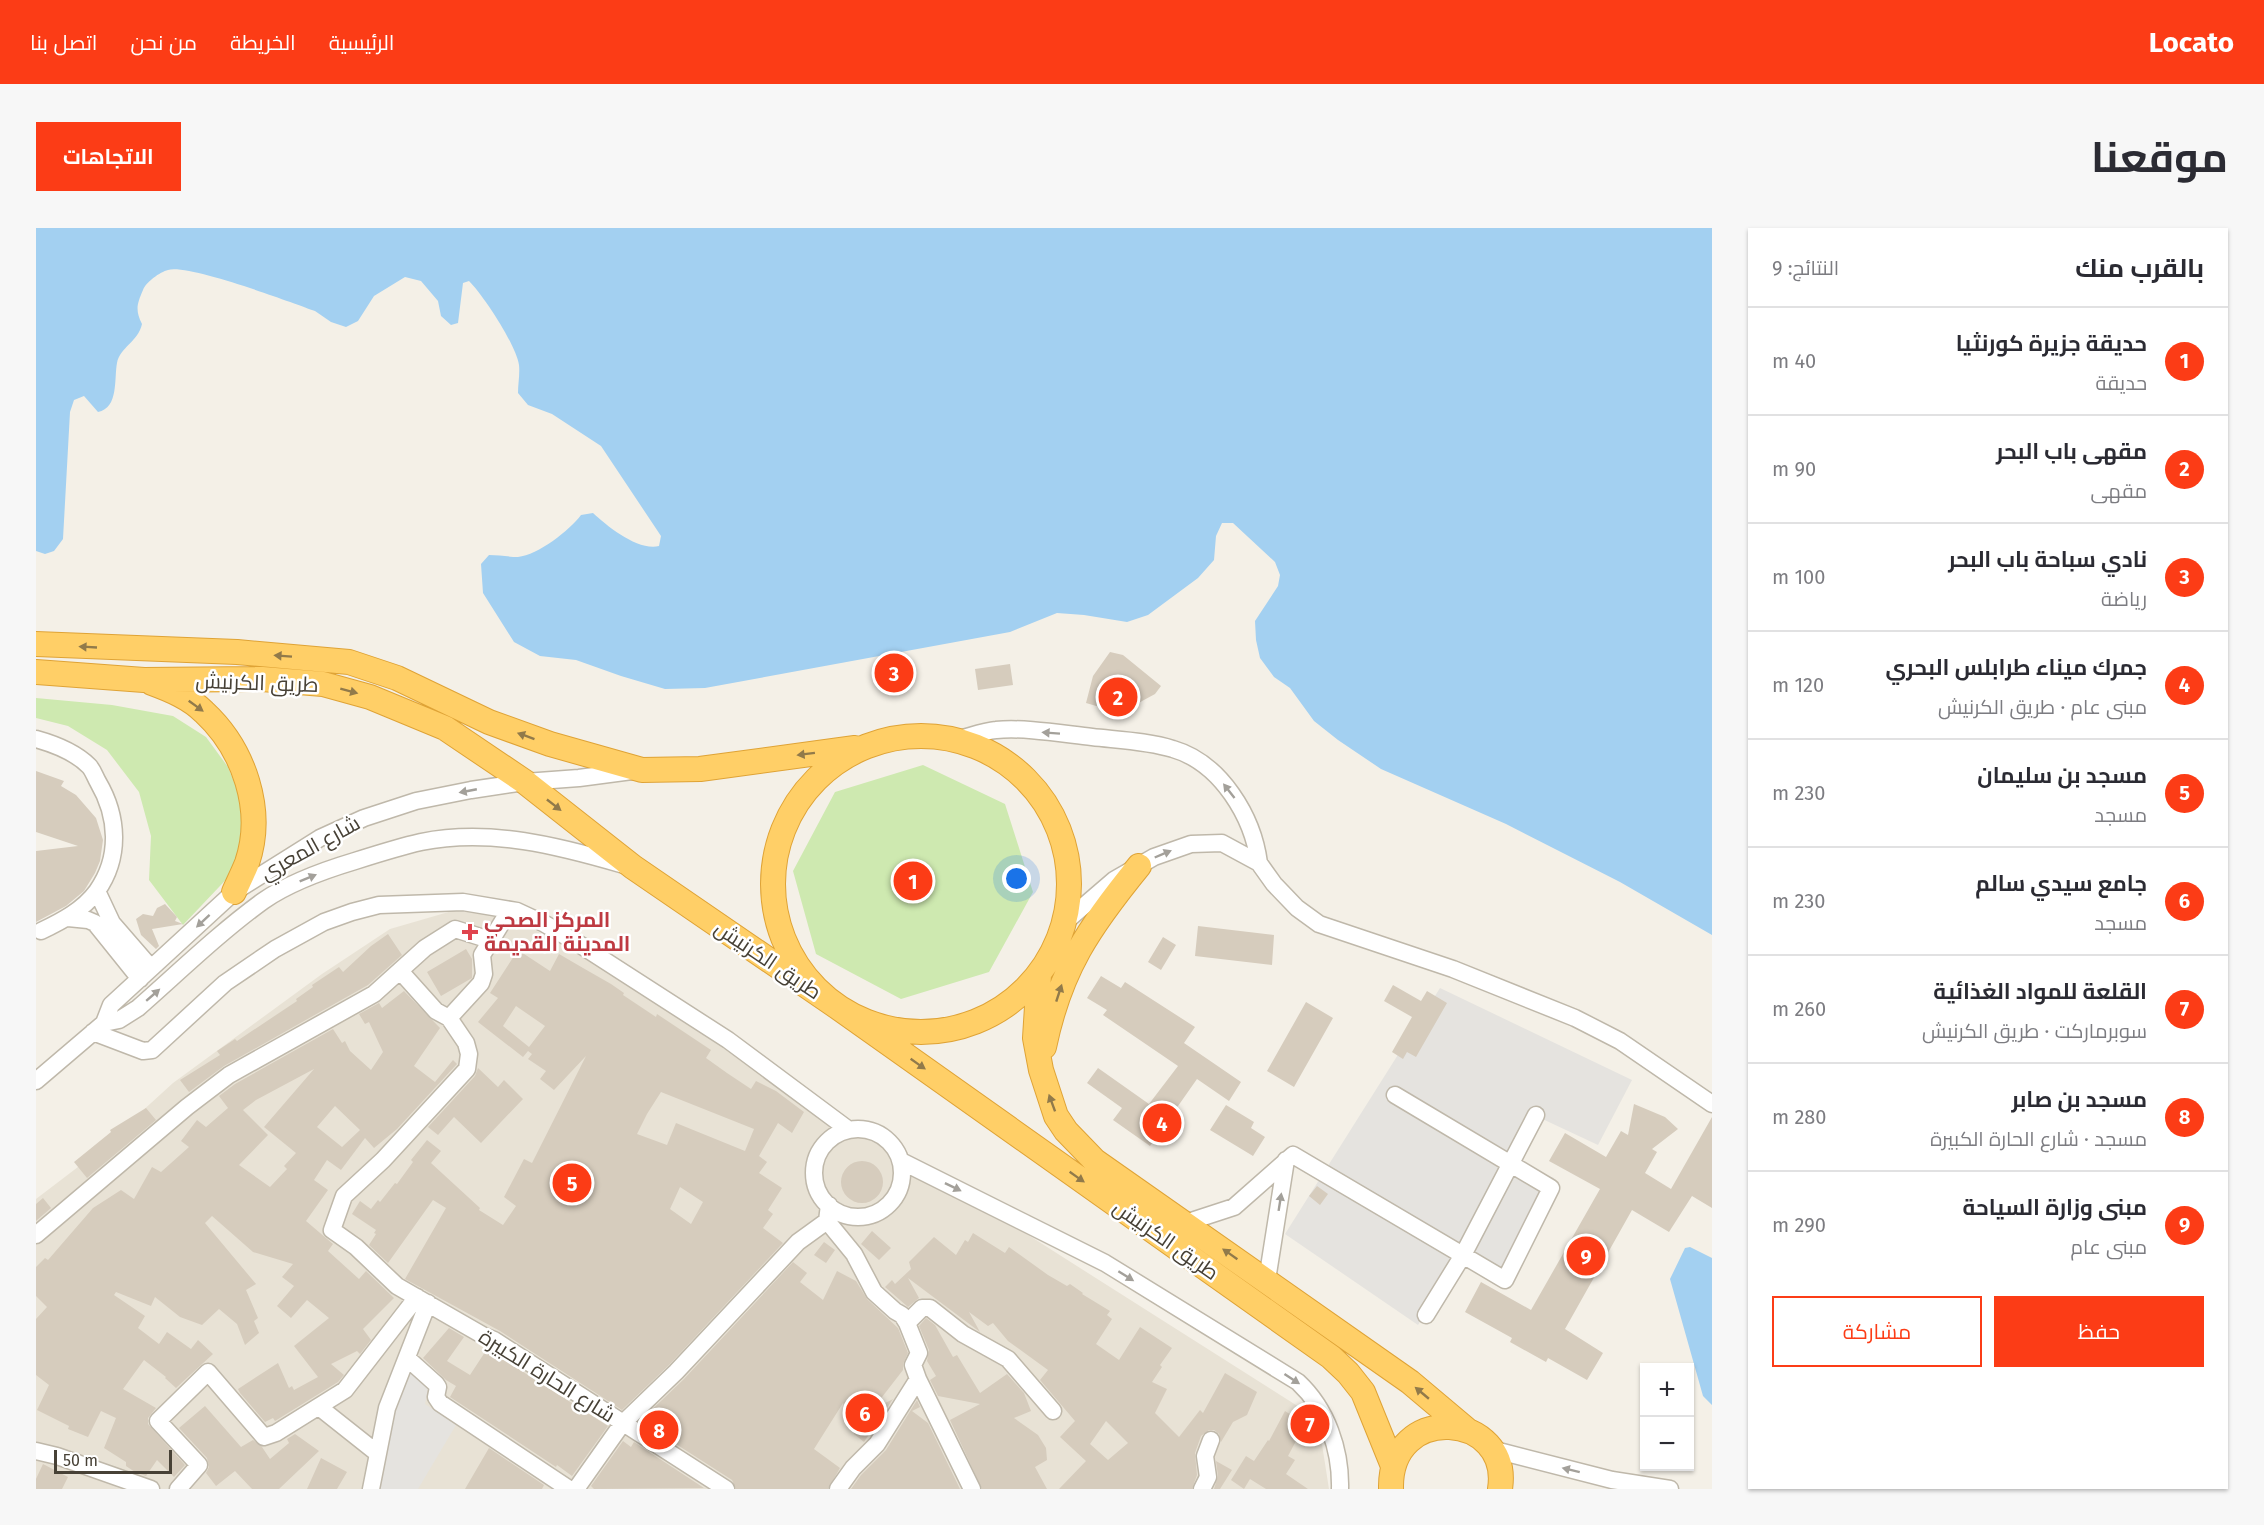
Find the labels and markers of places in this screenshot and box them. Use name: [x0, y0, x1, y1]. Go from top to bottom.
pin: 3: [874, 650, 914, 696]
pin: 2: [1098, 674, 1138, 720]
pin: 1: [894, 858, 932, 904]
place label: المركز الصحي المدينة القديمة: [484, 907, 630, 957]
marker: المركز الصحي المدينة القديمة: [461, 923, 479, 941]
pin: 4: [1142, 1100, 1182, 1146]
pin: 5: [552, 1160, 592, 1206]
pin: 9: [1566, 1234, 1606, 1278]
pin: 6: [846, 1390, 884, 1436]
pin: 7: [1290, 1402, 1330, 1446]
pin: 8: [640, 1408, 678, 1452]

